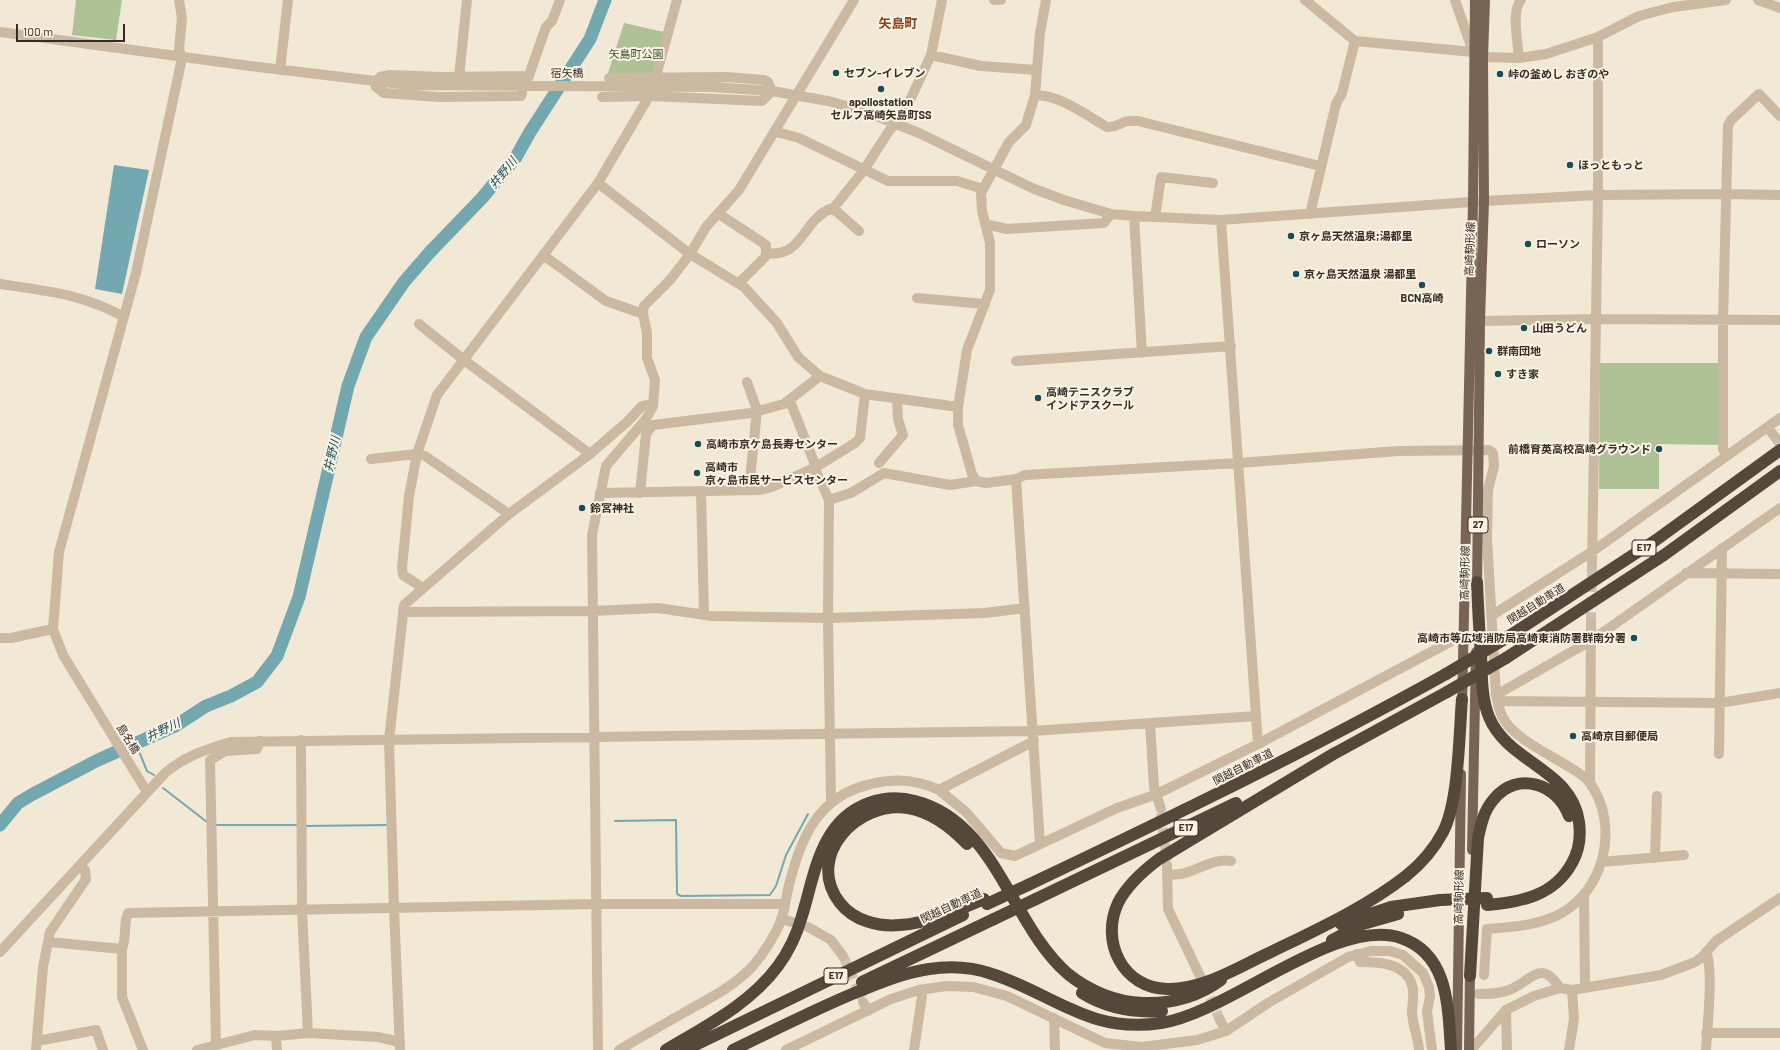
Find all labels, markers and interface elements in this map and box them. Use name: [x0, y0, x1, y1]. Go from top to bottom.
scale bar: [18, 16, 127, 42]
district label: 矢島町: [879, 16, 917, 32]
text: 100 m: [23, 24, 53, 38]
park label: 矢島町公園: [609, 47, 663, 61]
street label: 宿矢橋: [551, 66, 583, 80]
place label: セブン-イレブン: [844, 66, 925, 80]
place label: 峠の釜めし おぎのや: [1508, 67, 1609, 81]
marker: セブン-イレブン: [831, 68, 841, 78]
marker: 峠の釜めし おぎのや: [1495, 69, 1505, 79]
marker: apollostation セルフ高崎矢島町SS: [876, 84, 886, 94]
place label: apollostation セルフ高崎矢島町SS: [830, 95, 932, 121]
water label: 井野川: [486, 154, 520, 192]
place label: ほっともっと: [1578, 158, 1644, 172]
marker: ほっともっと: [1565, 160, 1575, 170]
street label: 高崎駒形線: [1462, 221, 1478, 277]
place label: 京ヶ島天然温泉;湯都里: [1299, 229, 1412, 243]
marker: 京ヶ島天然温泉;湯都里: [1286, 231, 1296, 241]
place label: ローソン: [1536, 237, 1580, 251]
marker: ローソン: [1523, 239, 1533, 249]
place label: 京ヶ島天然温泉 湯都里: [1304, 267, 1416, 281]
marker: 京ヶ島天然温泉 湯都里: [1291, 269, 1301, 279]
marker: BCN高崎: [1417, 280, 1427, 290]
place label: BCN高崎: [1401, 291, 1443, 305]
place label: 山田うどん: [1532, 321, 1587, 335]
marker: 山田うどん: [1519, 323, 1529, 333]
place label: 群南団地: [1497, 344, 1541, 358]
marker: 群南団地: [1484, 346, 1494, 356]
place label: すき家: [1506, 367, 1539, 381]
marker: すき家: [1493, 369, 1503, 379]
place label: 高崎テニスクラブ インドアスクール: [1046, 385, 1134, 411]
marker: 高崎テニスクラブ インドアスクール: [1033, 393, 1043, 403]
water label: 井野川: [321, 435, 343, 473]
place label: 高崎市京ケ島長寿センター: [706, 437, 838, 451]
marker: 高崎市京ケ島長寿センター: [693, 439, 703, 449]
place label: 前橋育英高校高崎グラウンド: [1508, 442, 1651, 456]
marker: 前橋育英高校高崎グラウンド: [1654, 444, 1664, 454]
place label: 高崎市 京ヶ島市民サービスセンター: [705, 460, 848, 486]
marker: 高崎市 京ヶ島市民サービスセンター: [692, 468, 702, 478]
place label: 鈴宮神社: [590, 501, 634, 515]
marker: 鈴宮神社: [577, 503, 587, 513]
road number: 27: [1468, 517, 1488, 533]
road number: E17: [1632, 540, 1656, 556]
street label: 高崎駒形線: [1458, 545, 1472, 601]
street label: 関越自動車道: [1505, 581, 1567, 627]
place label: 高崎市等広域消防局高崎東消防署群南分署: [1417, 631, 1626, 645]
marker: 高崎市等広域消防局高崎東消防署群南分署: [1629, 633, 1639, 643]
water label: 井野川: [144, 716, 182, 744]
street label: 島名橋: [114, 722, 142, 756]
place label: 高崎京目郵便局: [1581, 729, 1658, 743]
marker: 高崎京目郵便局: [1568, 731, 1578, 741]
street label: 関越自動車道: [1211, 746, 1275, 788]
road number: E17: [1174, 820, 1198, 836]
street label: 高崎駒形線: [1452, 869, 1466, 925]
street label: 関越自動車道: [918, 886, 984, 926]
road number: E17: [824, 968, 848, 984]

